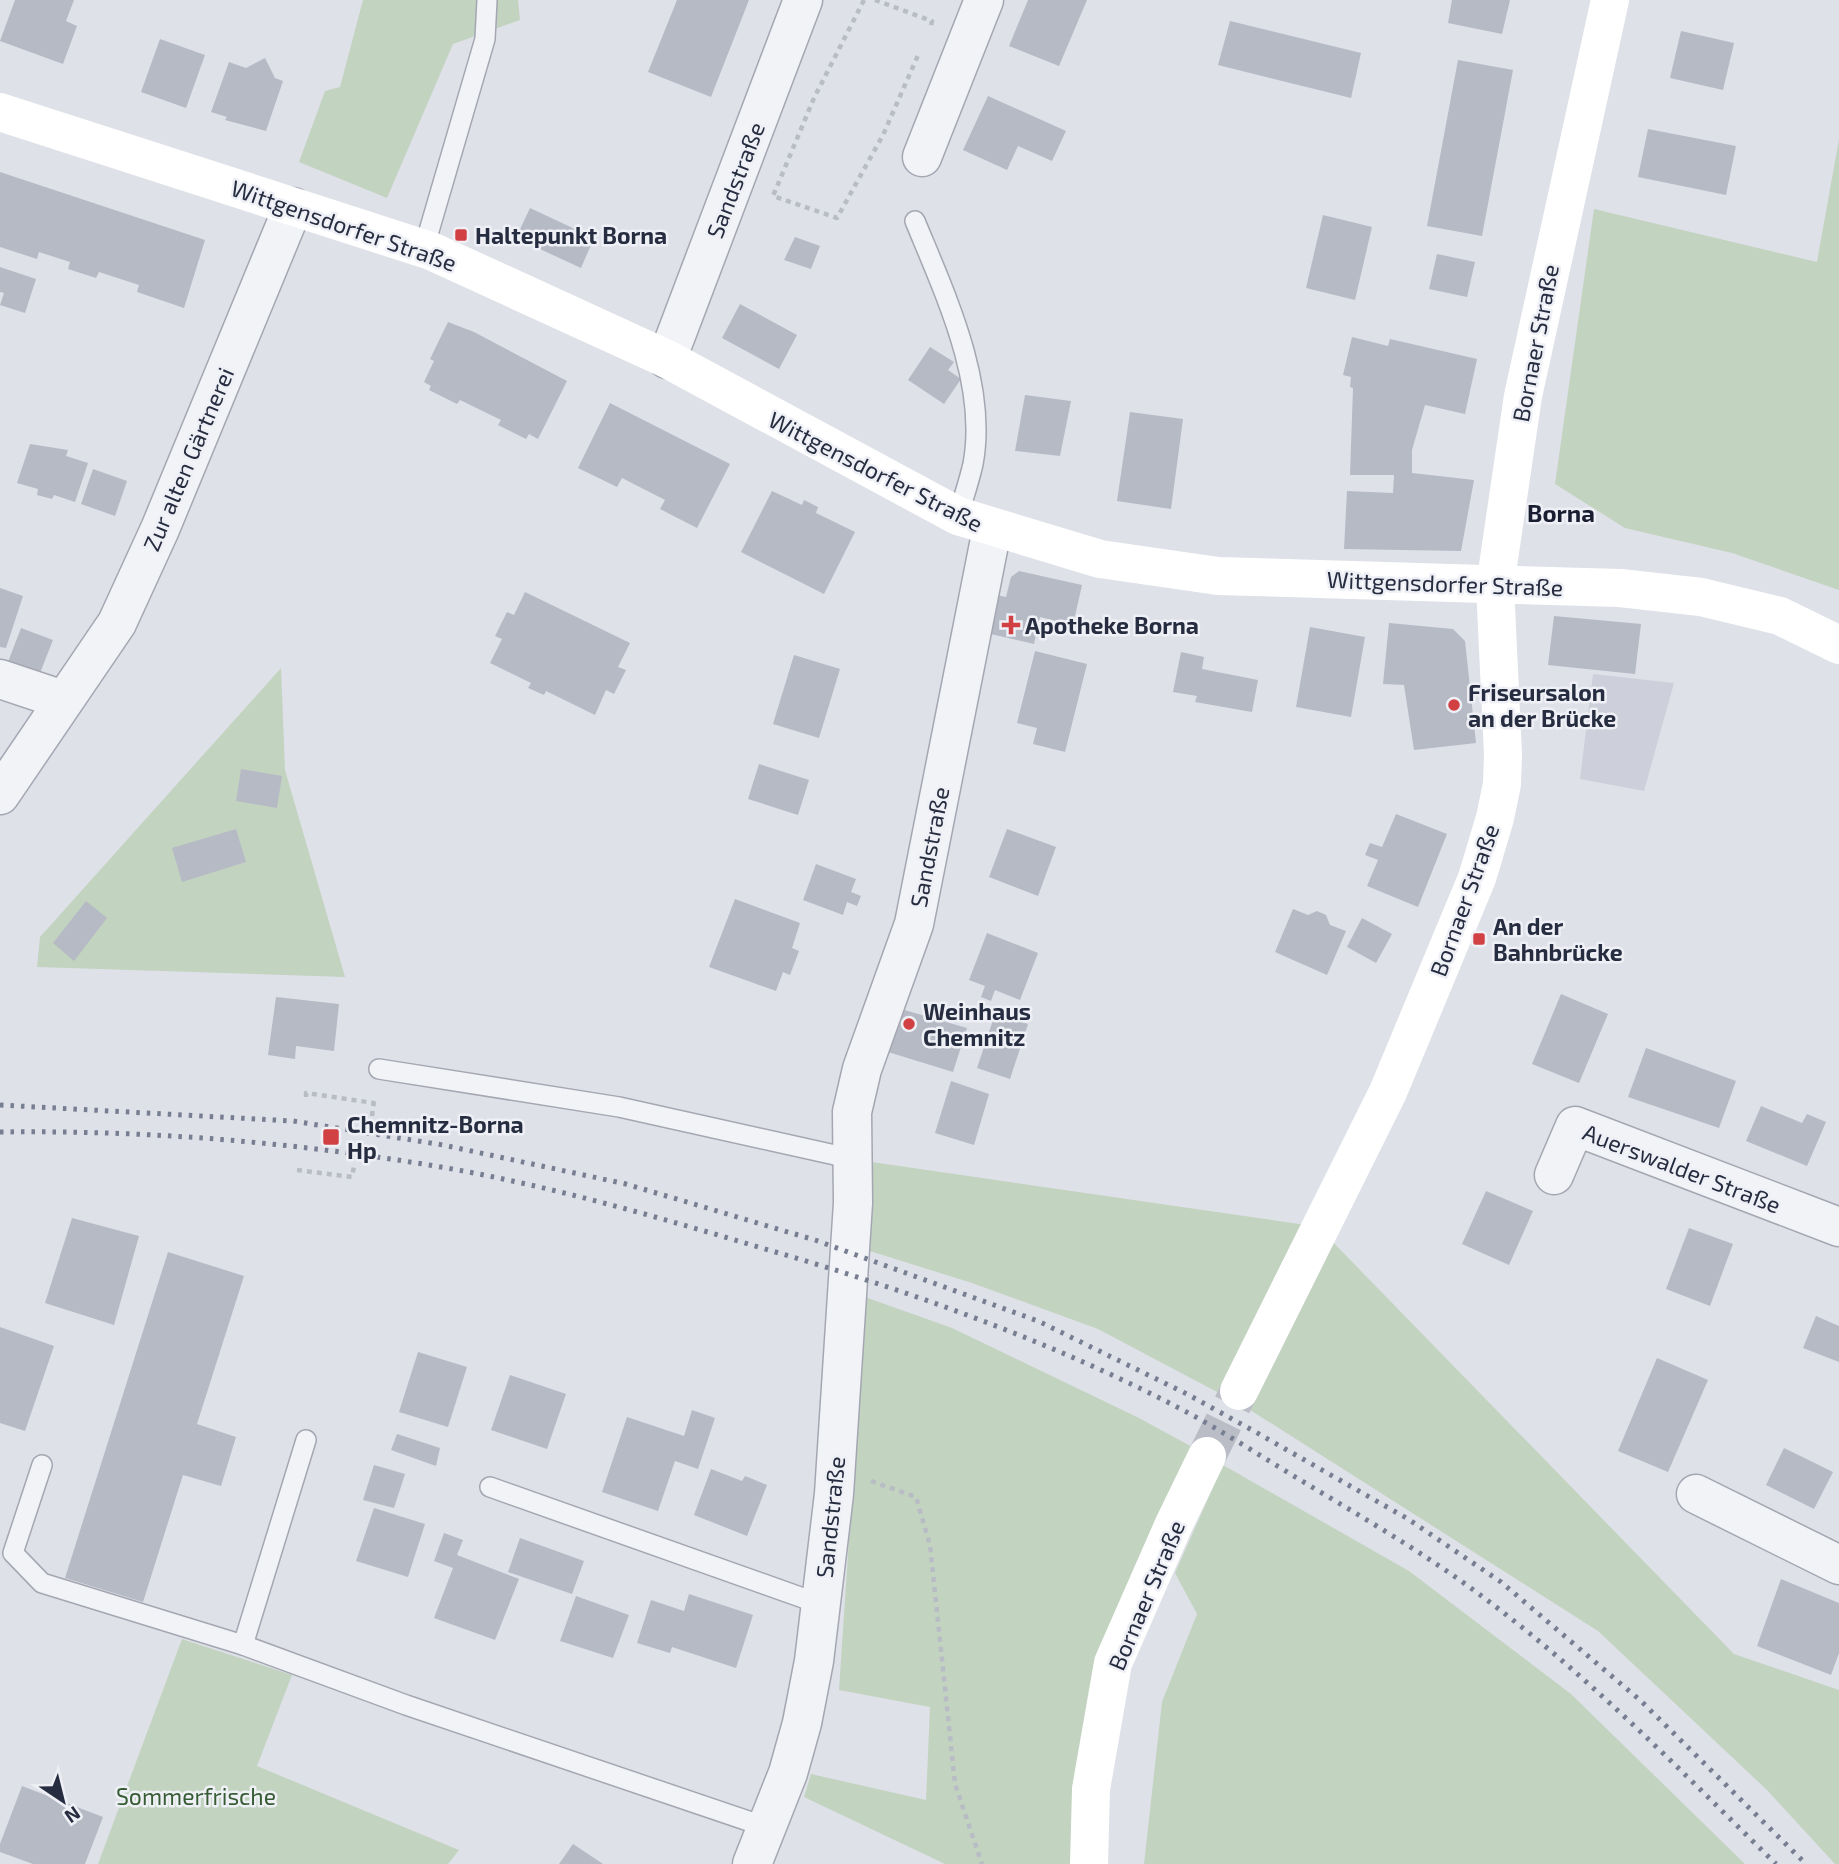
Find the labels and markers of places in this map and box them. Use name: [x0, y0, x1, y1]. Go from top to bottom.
place label: Haltepunkt Borna: [475, 221, 667, 249]
marker: Haltepunkt Borna: [453, 227, 469, 243]
place label: Apotheke Borna: [1025, 611, 1199, 639]
marker: Apotheke Borna: [1003, 617, 1019, 633]
place label: Friseursalon an der Brücke: [1468, 678, 1616, 732]
marker: Friseursalon an der Brücke: [1446, 697, 1462, 713]
place label: An der Bahnbrücke: [1493, 912, 1623, 966]
marker: An der Bahnbrücke: [1471, 931, 1487, 947]
place label: Weinhaus Chemnitz: [923, 997, 1031, 1051]
marker: Weinhaus Chemnitz: [901, 1016, 917, 1032]
place label: Chemnitz-Borna Hp: [347, 1110, 524, 1164]
marker: Chemnitz-Borna Hp: [321, 1127, 341, 1147]

